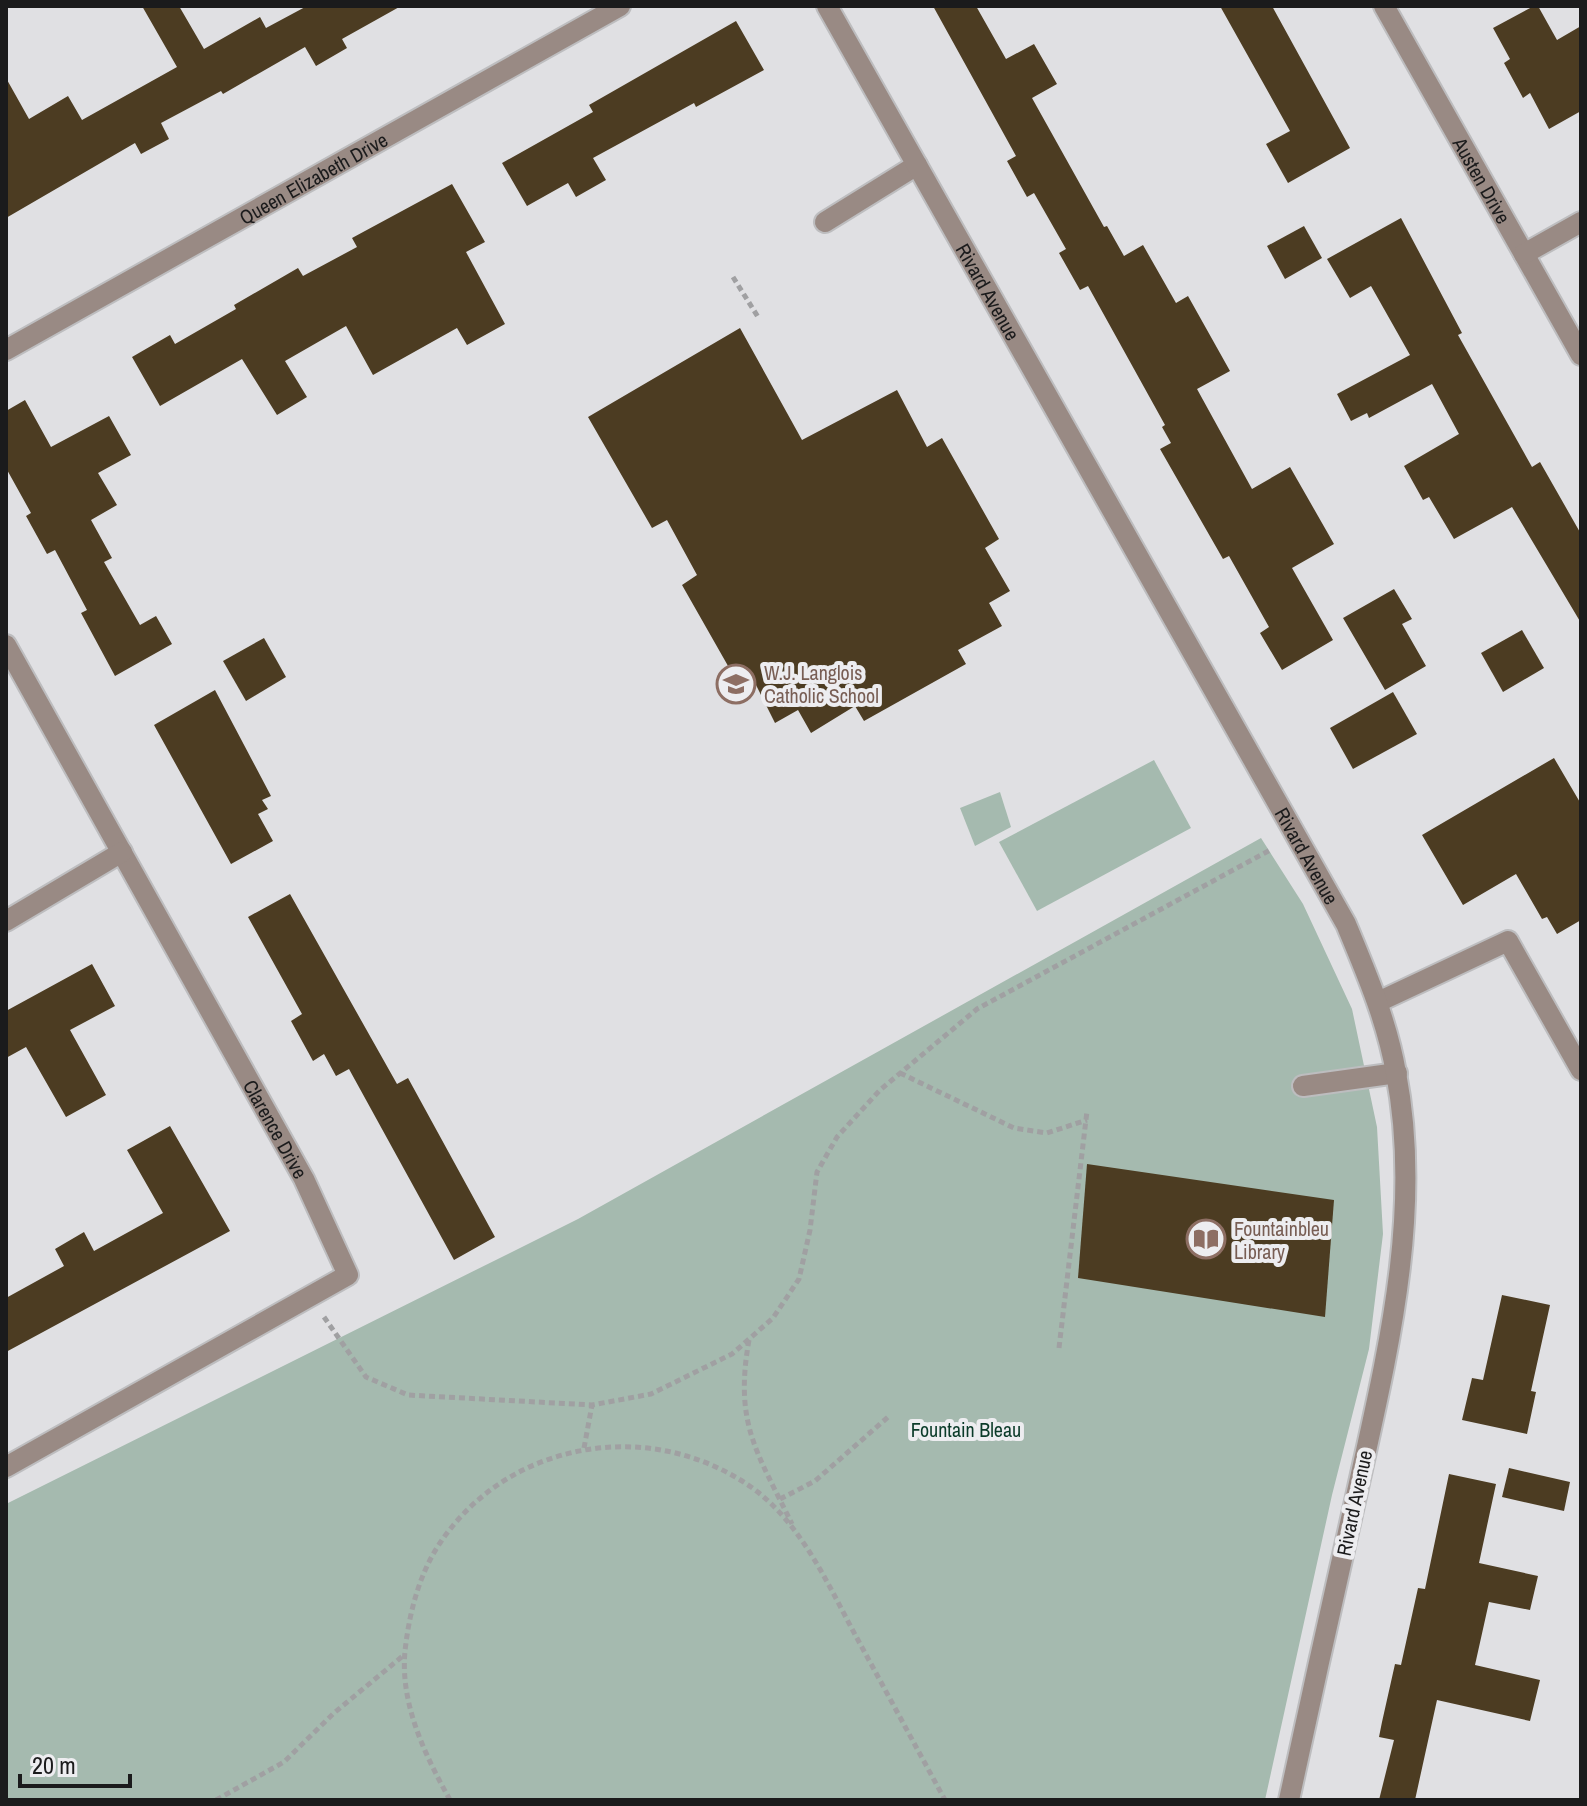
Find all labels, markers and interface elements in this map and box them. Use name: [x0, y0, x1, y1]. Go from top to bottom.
street label: Queen Elizabeth Drive: [234, 126, 392, 230]
street label: Austen Drive: [1447, 131, 1517, 228]
street label: Rivard Avenue: [950, 238, 1027, 345]
place label: W.J. Langlois Catholic School: [764, 659, 879, 709]
school or university icon: W.J. Langlois Catholic School: [715, 663, 757, 705]
street label: Rivard Avenue: [1269, 802, 1346, 909]
street label: Clarence Drive: [238, 1074, 314, 1183]
place label: Fountainbleu Library: [1234, 1215, 1329, 1265]
library icon: Fountainbleu Library: [1185, 1218, 1227, 1260]
park label: Fountain Bleau: [911, 1416, 1021, 1443]
street label: Rivard Avenue: [1330, 1448, 1378, 1558]
scale bar: [20, 1738, 130, 1788]
text: 20 m: [32, 1749, 76, 1781]

